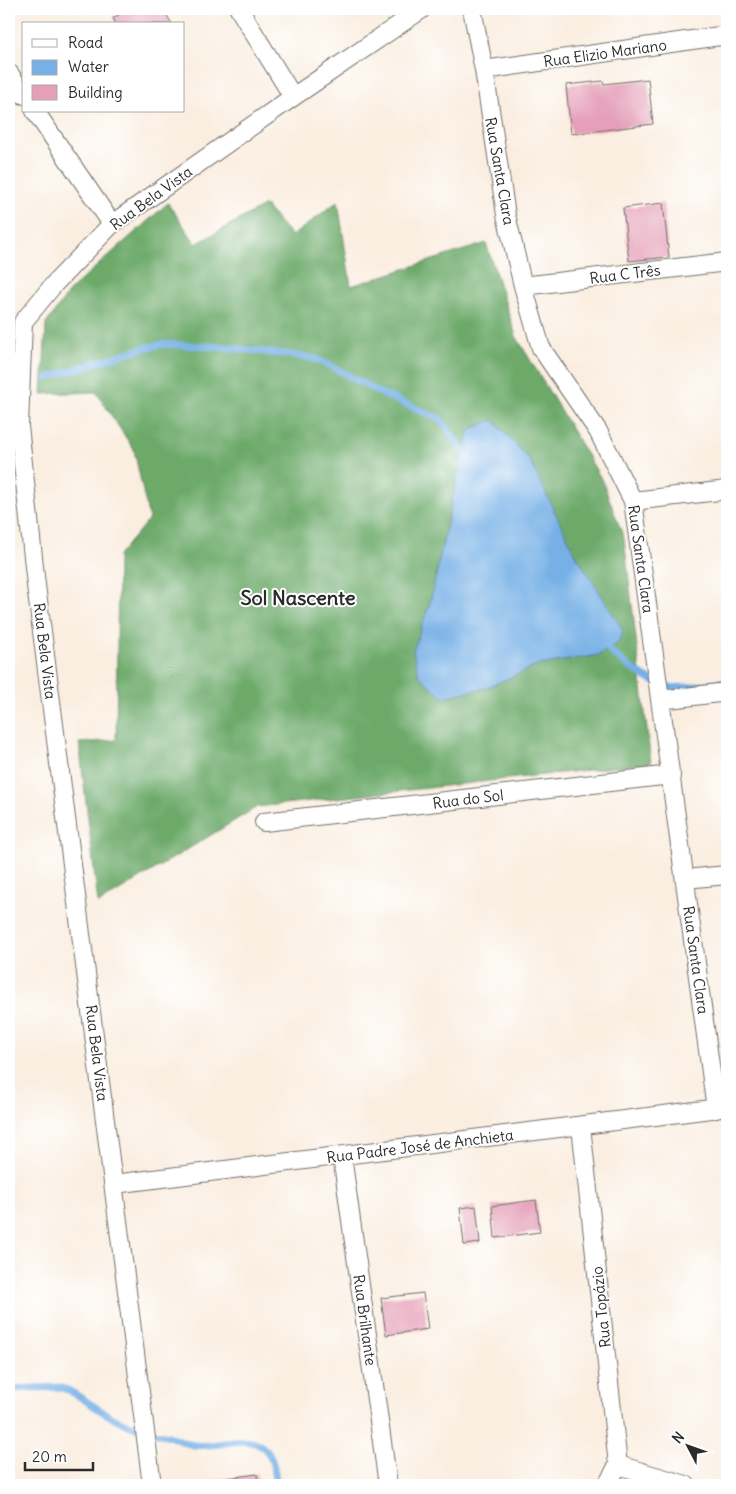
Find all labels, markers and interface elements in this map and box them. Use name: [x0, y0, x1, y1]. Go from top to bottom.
legend: [22, 22, 185, 112]
text: Road: [68, 33, 103, 52]
street label: Rua Elizio Mariano: [542, 35, 668, 71]
text: Water: [68, 57, 109, 76]
text: Building: [68, 83, 123, 102]
street label: Rua Santa Clara: [481, 116, 519, 227]
street label: Rua Bela Vista: [106, 162, 196, 234]
street label: Rua C Três: [589, 260, 662, 288]
street label: Rua Santa Clara: [624, 504, 658, 615]
district label: Sol Nascente: [240, 585, 356, 610]
street label: Rua Bela Vista: [30, 602, 60, 701]
street label: Rua do Sol: [431, 785, 505, 813]
street label: Rua Santa Clara: [679, 905, 713, 1016]
street label: Rua Bela Vista: [82, 1004, 112, 1103]
street label: Rua Padre José de Anchieta: [325, 1125, 515, 1167]
street label: Rua Topázio: [587, 1265, 615, 1349]
street label: Rua Brilhante: [349, 1273, 381, 1367]
north arrow: [664, 1422, 714, 1472]
text: N: [668, 1428, 688, 1447]
scale bar: [25, 1439, 92, 1471]
text: 20 m: [32, 1447, 67, 1466]

